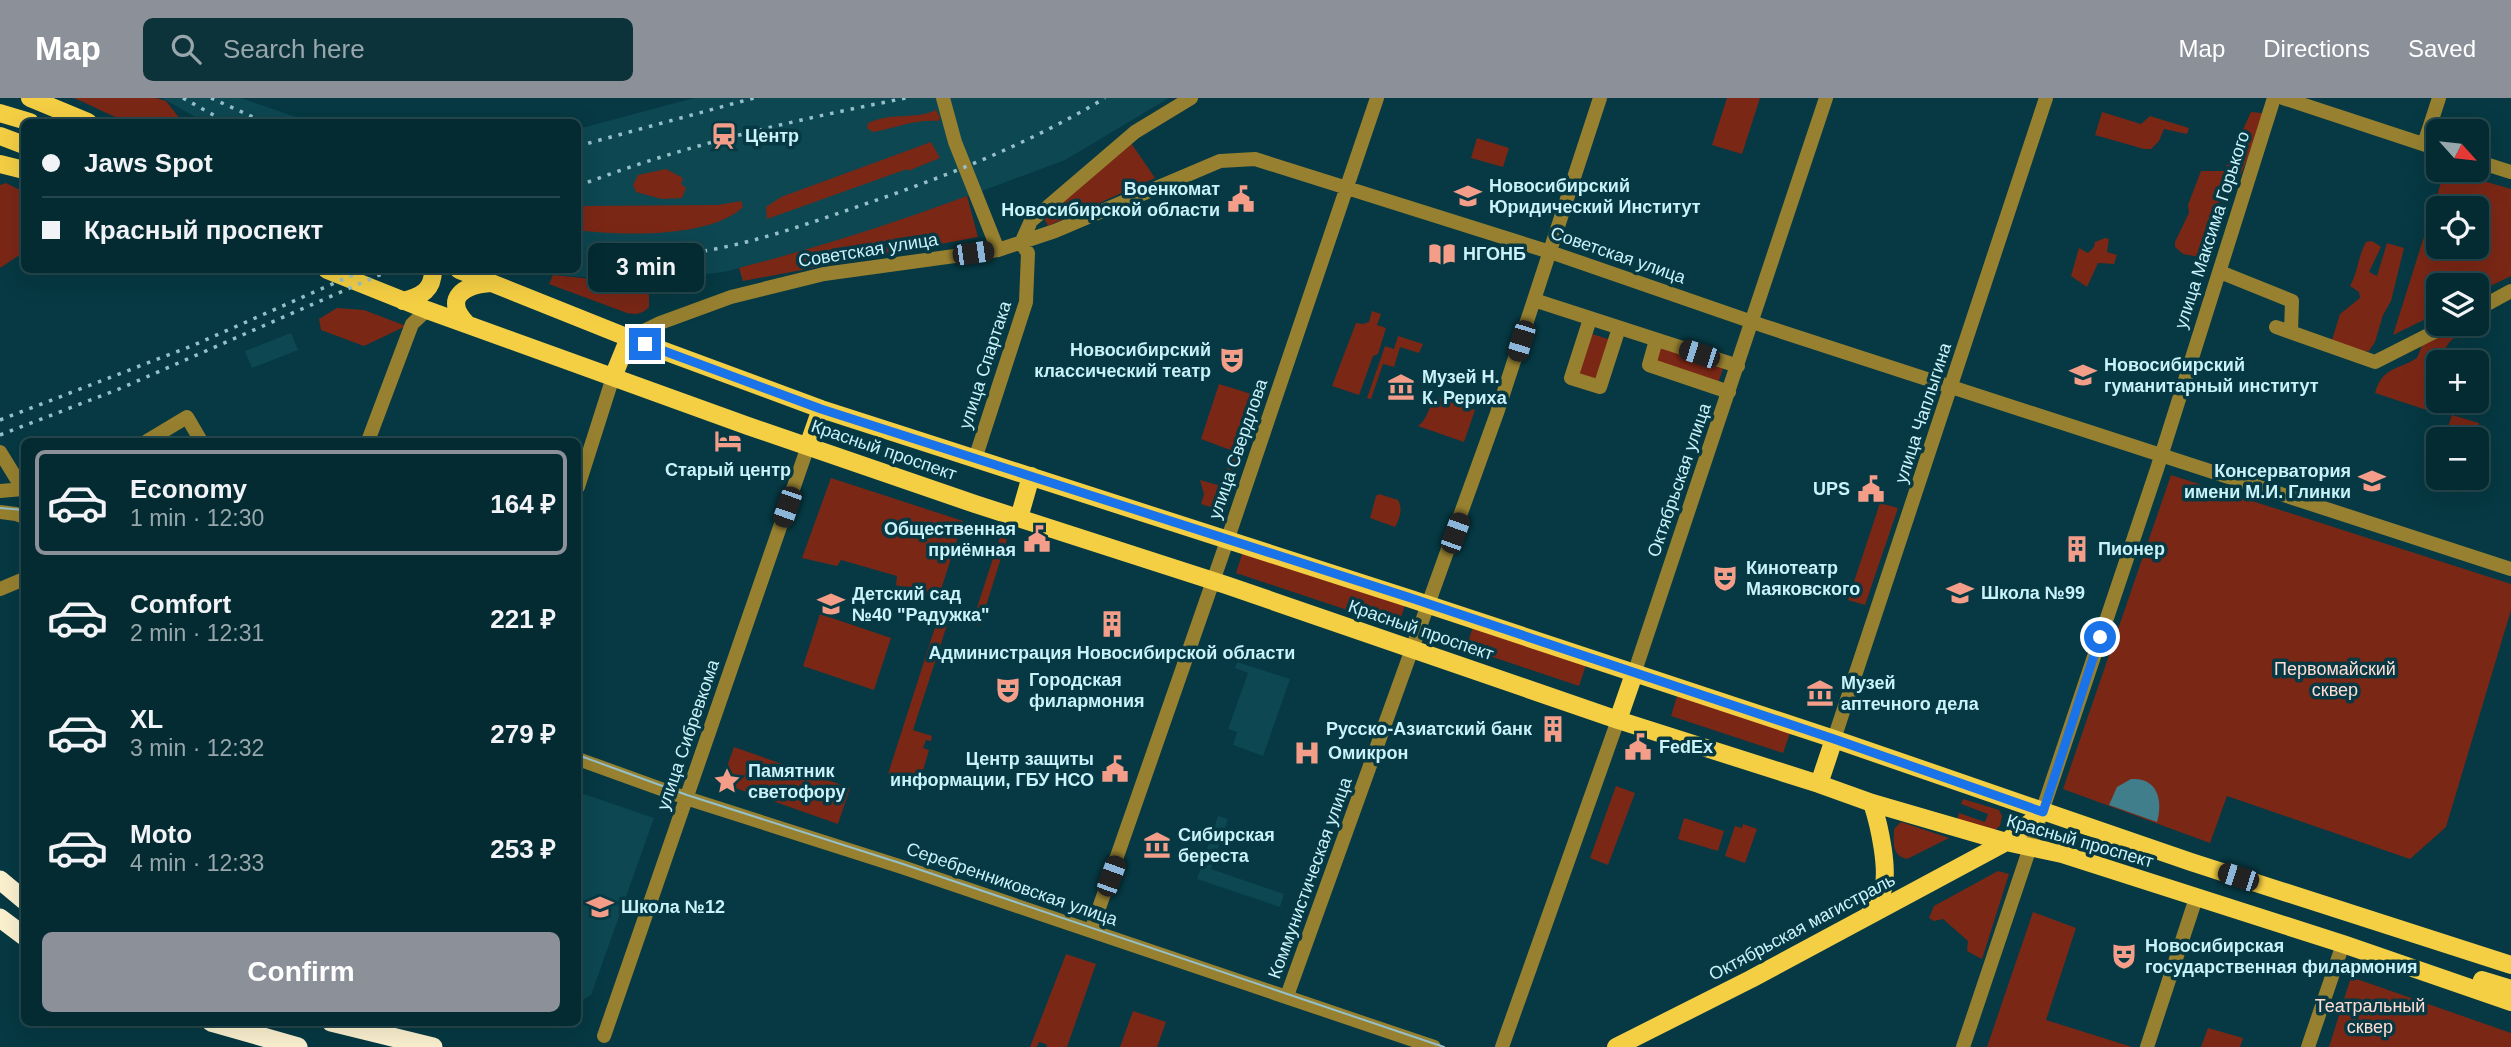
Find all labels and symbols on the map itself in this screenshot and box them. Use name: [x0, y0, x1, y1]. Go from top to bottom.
north arrow: [2426, 119, 2488, 182]
station icon: Центр: [709, 121, 739, 151]
place label: Центр: [745, 126, 799, 146]
street label: улица Максима Горького: [2171, 129, 2253, 331]
place label: Новосибирский Юридический Институт: [1489, 176, 1701, 217]
place label: Военкомат Новосибирской области: [1001, 179, 1220, 220]
school or university icon: Новосибирский Юридический Институт: [1453, 181, 1483, 211]
public building icon: Военкомат Новосибирской области: [1226, 184, 1256, 214]
street label: Советская улица: [1548, 223, 1689, 288]
street label: Советская улица: [797, 229, 940, 271]
library icon: НГОНБ: [1427, 239, 1457, 269]
car: [951, 240, 996, 266]
callout: 3 min: [587, 243, 703, 292]
place label: НГОНБ: [1463, 244, 1526, 264]
street label: улица Спартака: [955, 298, 1015, 431]
car: [1505, 318, 1538, 364]
route end: [629, 328, 661, 360]
car: [1676, 338, 1723, 370]
street label: улица Чаплыгина: [1891, 339, 1955, 486]
place label: Новосибирский классический театр: [1034, 340, 1211, 381]
theatre icon: Новосибирский классический театр: [1217, 345, 1247, 375]
place label: Новосибирский гуманитарный институт: [2104, 355, 2319, 396]
school or university icon: Новосибирский гуманитарный институт: [2068, 360, 2098, 390]
place label: Музей Н. К. Рериха: [1422, 367, 1508, 408]
museum icon: Музей Н. К. Рериха: [1386, 372, 1416, 402]
street label: улица Свердлова: [1205, 375, 1272, 522]
street label: Октябрьская улица: [1643, 400, 1715, 560]
street label: Красный проспект: [809, 416, 959, 484]
hotel icon: Старый центр: [713, 426, 743, 456]
place label: Старый центр: [665, 460, 791, 480]
place label: Консерватория имени М.И. Глинки: [2184, 461, 2351, 502]
school or university icon: Консерватория имени М.И. Глинки: [2357, 466, 2387, 496]
public building icon: UPS: [1856, 474, 1886, 504]
place label: UPS: [1813, 479, 1850, 499]
car: [771, 484, 804, 530]
car: [1438, 510, 1473, 556]
place label: Общественная приёмная: [884, 519, 1016, 560]
public building icon: Общественная приёмная: [1022, 524, 1052, 554]
building icon: Пионер: [2062, 534, 2092, 564]
place label: Пионер: [2098, 539, 2165, 559]
place label: Кинотеатр Маяковского: [1746, 558, 1860, 599]
theatre icon: Кинотеатр Маяковского: [1710, 563, 1740, 593]
school or university icon: Школа №99: [1945, 578, 1975, 608]
place label: Школа №99: [1981, 583, 2085, 603]
place label: Детский сад №40 "Радужка": [852, 584, 990, 625]
school or university icon: Детский сад №40 "Радужка": [816, 589, 846, 619]
street label: Красный проспект: [1346, 596, 1496, 664]
building icon: Администрация Новосибирской области: [1097, 609, 1127, 639]
route start: [2084, 621, 2116, 653]
place label: Администрация Новосибирской области: [929, 643, 1295, 663]
street label: улица Сибревкома: [653, 656, 723, 813]
park label: Первомайский сквер: [2274, 659, 2396, 700]
place label: Городская филармония: [1029, 670, 1145, 711]
place label: Музей аптечного дела: [1841, 673, 1980, 714]
theatre icon: Городская филармония: [993, 675, 1023, 705]
museum icon: Музей аптечного дела: [1805, 678, 1835, 708]
building icon: Русско-Азиатский банк: [1538, 714, 1568, 744]
place label: Русско-Азиатский банк: [1326, 719, 1533, 739]
public building icon: FedEx: [1623, 732, 1653, 762]
place label: FedEx: [1659, 737, 1713, 757]
hospital icon: Омикрон: [1292, 738, 1322, 768]
place label: Омикрон: [1328, 743, 1408, 763]
place label: Центр защиты информации, ГБУ НСО: [890, 749, 1094, 790]
public building icon: Центр защиты информации, ГБУ НСО: [1100, 754, 1130, 784]
place label: Памятник светофору: [748, 761, 845, 802]
place icon: Памятник светофору: [712, 766, 742, 796]
street label: Коммунистическая улица: [1264, 774, 1356, 981]
street label: Красный проспект: [2004, 810, 2156, 872]
place label: Сибирская береста: [1178, 825, 1275, 866]
museum icon: Сибирская береста: [1142, 830, 1172, 860]
street label: Серебренниковская улица: [904, 838, 1121, 930]
car: [1094, 853, 1129, 899]
car: [2215, 861, 2262, 893]
street label: Октябрьская магистраль: [1705, 869, 1899, 985]
school or university icon: Школа №12: [585, 892, 615, 922]
place label: Школа №12: [621, 897, 725, 917]
place label: Новосибирская государственная филармония: [2145, 936, 2417, 977]
theatre icon: Новосибирская государственная филармония: [2109, 941, 2139, 971]
park label: Театральный сквер: [2315, 996, 2425, 1037]

